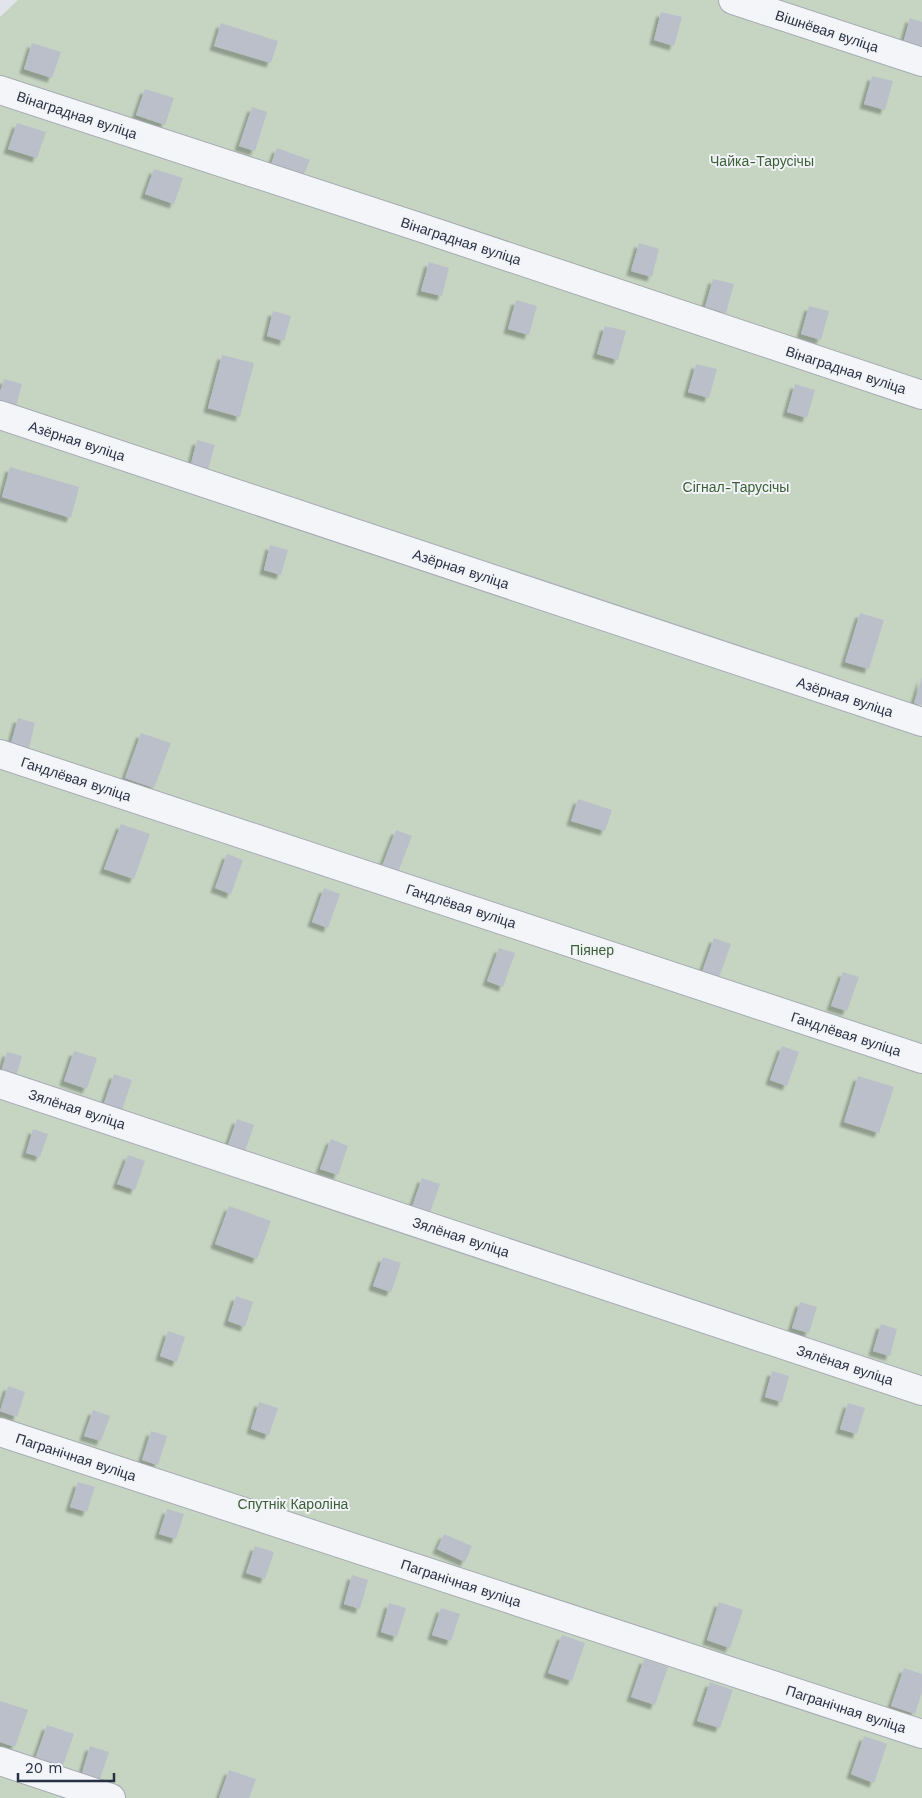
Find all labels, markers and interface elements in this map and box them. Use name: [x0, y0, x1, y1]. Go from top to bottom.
street label: Вішнёвая вуліца: [773, 7, 881, 55]
street label: Вінаградная вуліца: [15, 88, 139, 142]
park label: Чайка-Тарусічы: [710, 153, 814, 169]
street label: Вінаградная вуліца: [399, 214, 523, 268]
street label: Вінаградная вуліца: [784, 343, 908, 397]
street label: Азёрная вуліца: [27, 418, 127, 464]
park label: Сігнал-Тарусічы: [683, 479, 789, 495]
street label: Азёрная вуліца: [411, 546, 511, 592]
street label: Азёрная вуліца: [795, 674, 895, 720]
street label: Гандлёвая вуліца: [19, 754, 133, 804]
street label: Гандлёвая вуліца: [404, 881, 518, 931]
park label: Піянер: [570, 942, 614, 958]
street label: Гандлёвая вуліца: [789, 1009, 903, 1059]
street label: Зялёная вуліца: [27, 1086, 128, 1132]
street label: Зялёная вуліца: [411, 1214, 512, 1260]
street label: Зялёная вуліца: [795, 1342, 896, 1388]
street label: Пагранічная вуліца: [14, 1430, 138, 1484]
park label: Спутнік Кароліна: [238, 1496, 349, 1512]
street label: Пагранічная вуліца: [399, 1556, 523, 1610]
street label: Пагранічная вуліца: [784, 1682, 908, 1736]
scale bar: [18, 1750, 114, 1782]
text: 20 m: [25, 1759, 63, 1777]

